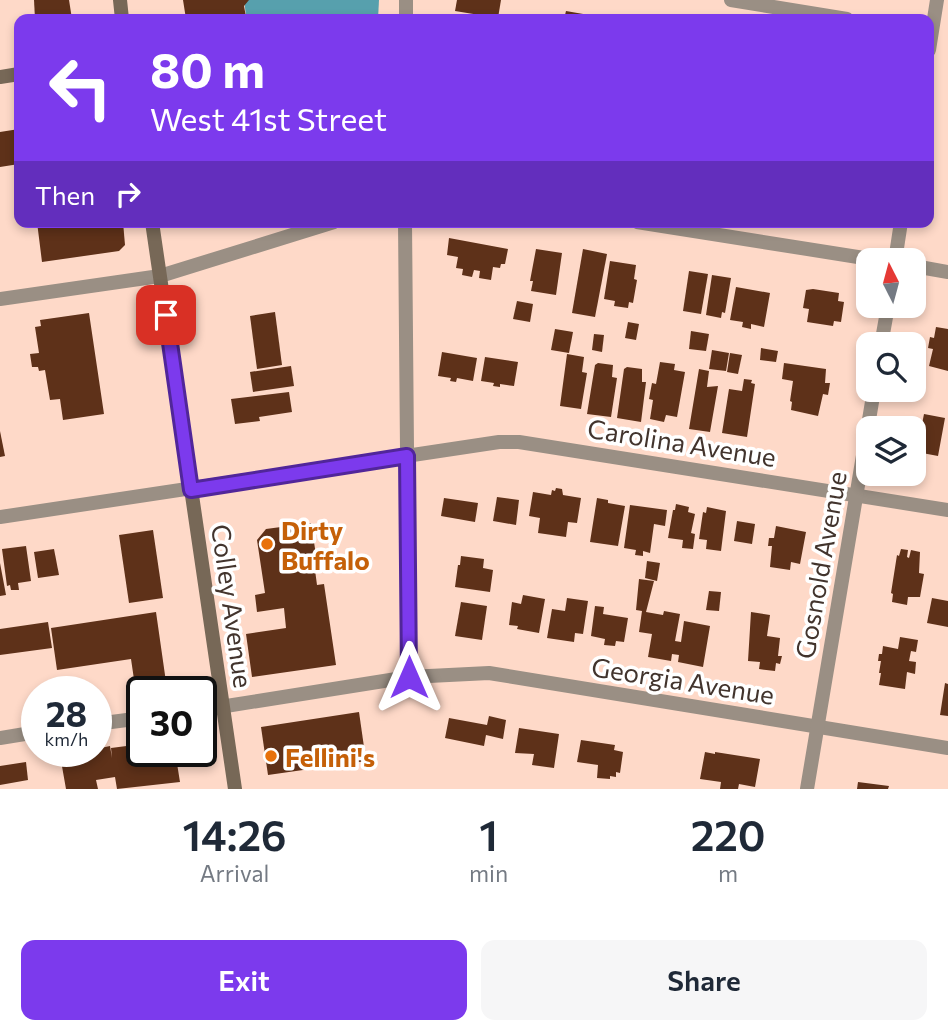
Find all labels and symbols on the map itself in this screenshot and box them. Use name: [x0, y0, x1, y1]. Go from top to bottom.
north arrow: [856, 248, 926, 318]
pin: [136, 285, 196, 345]
street label: Carolina Avenue: [586, 412, 778, 472]
street label: Gosnold Avenue: [788, 469, 852, 661]
place label: Dirty Buffalo: [281, 514, 370, 575]
street label: Colley Avenue: [206, 522, 260, 690]
marker: Dirty Buffalo: [259, 536, 275, 552]
position arrow: [372, 640, 446, 714]
street label: Georgia Avenue: [589, 650, 777, 710]
speed limit sign: 30: [126, 676, 217, 767]
place label: Fellini's: [285, 741, 375, 772]
marker: Fellini's: [263, 748, 279, 764]

